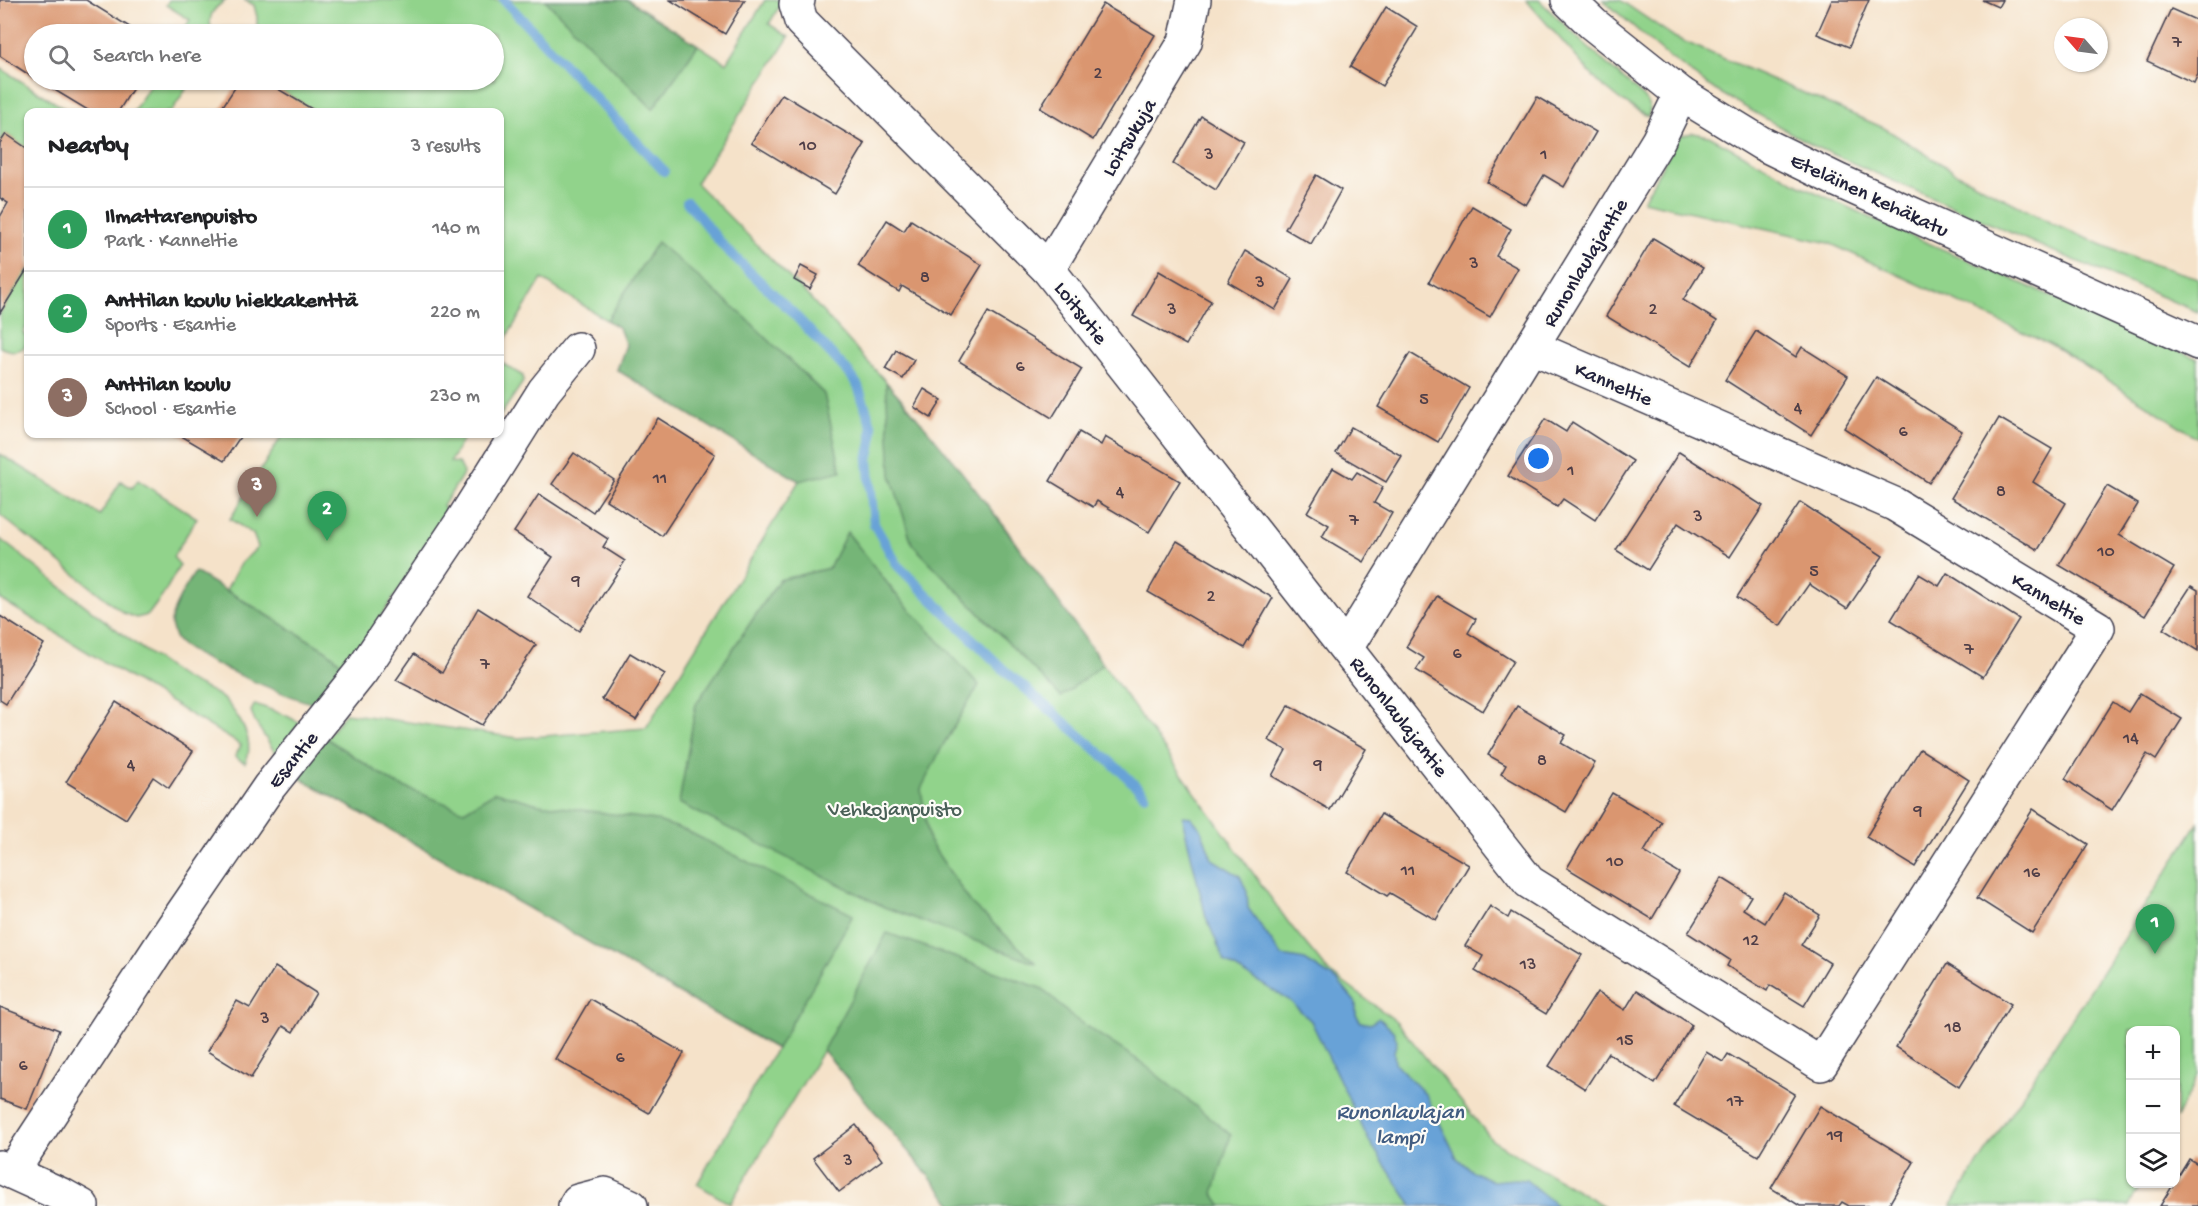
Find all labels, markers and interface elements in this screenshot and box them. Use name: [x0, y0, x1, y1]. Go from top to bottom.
north arrow: [2054, 18, 2108, 72]
search box: [24, 24, 504, 90]
house number: 7: [2171, 33, 2182, 54]
icon: search: [45, 41, 78, 74]
text: Search here: [93, 44, 201, 70]
house number: 2: [1094, 64, 1103, 85]
street label: Loitsukuja: [1098, 94, 1165, 182]
text: Nearby: [48, 132, 129, 163]
text: 3 results: [411, 136, 480, 159]
house number: 10: [798, 136, 817, 157]
house number: 3: [1203, 145, 1214, 166]
house number: 1: [1539, 145, 1548, 166]
street label: Eteläinen kehäkatu: [1785, 150, 1952, 245]
street label: Runonlaulajantie: [1539, 194, 1636, 333]
text: Ilmattarenpuisto: [105, 205, 257, 231]
text: 1: [63, 218, 72, 241]
text: 140 m: [432, 218, 480, 241]
text: Park · Kanneltie: [105, 231, 238, 254]
house number: 3: [1468, 254, 1479, 275]
house number: 8: [920, 268, 930, 289]
house number: 3: [1254, 273, 1265, 294]
street label: Loitsutie: [1047, 278, 1112, 352]
text: Anttilan koulu hiekkakenttä: [105, 289, 357, 315]
house number: 3: [1166, 300, 1177, 321]
house number: 2: [1649, 300, 1658, 321]
text: 2: [63, 302, 72, 325]
text: 220 m: [430, 302, 480, 325]
text: Sports · Esantie: [105, 315, 236, 338]
house number: 6: [1015, 357, 1025, 378]
street label: Kanneltie: [1570, 359, 1657, 414]
text: Anttilan koulu: [105, 373, 231, 399]
text: 3: [62, 386, 73, 409]
text: 230 m: [430, 386, 480, 409]
house number: 5: [1419, 390, 1429, 411]
text: School · Esantie: [105, 399, 236, 422]
house number: 4: [1794, 399, 1803, 420]
house number: 6: [1898, 422, 1908, 443]
your location: [1524, 444, 1553, 473]
house number: 1: [1566, 461, 1575, 482]
pin: 3: [238, 468, 276, 517]
house number: 11: [652, 469, 667, 490]
house number: 8: [1996, 482, 2006, 503]
house number: 4: [1116, 483, 1125, 504]
pin: 2: [308, 492, 346, 541]
house number: 3: [1692, 507, 1703, 528]
house number: 7: [1348, 511, 1359, 532]
house number: 10: [2096, 542, 2115, 563]
house number: 5: [1809, 562, 1819, 583]
street label: Kanneltie: [2005, 569, 2090, 634]
house number: 9: [570, 571, 581, 592]
house number: 2: [1207, 587, 1216, 608]
house number: 7: [1963, 640, 1974, 661]
house number: 6: [1452, 644, 1462, 665]
street label: Runonlaulajantie: [1342, 653, 1453, 784]
house number: 7: [479, 655, 490, 676]
street label: Esantie: [264, 727, 326, 795]
house number: 14: [2122, 729, 2139, 750]
house number: 8: [1537, 751, 1547, 772]
house number: 9: [1312, 755, 1323, 776]
house number: 4: [127, 756, 136, 777]
park label: Vehkojanpuisto: [827, 799, 962, 824]
house number: 9: [1912, 801, 1923, 822]
house number: 10: [1605, 852, 1624, 873]
house number: 11: [1400, 861, 1415, 882]
house number: 16: [2023, 863, 2041, 884]
pin: 1: [2136, 904, 2174, 954]
house number: 12: [1742, 931, 1759, 952]
house number: 13: [1519, 955, 1536, 976]
house number: 3: [259, 1009, 270, 1030]
house number: 18: [1943, 1018, 1962, 1039]
map controls: [2126, 1026, 2180, 1188]
button: +: [2126, 1026, 2180, 1080]
house number: 15: [1616, 1031, 1633, 1052]
house number: 6: [615, 1048, 625, 1069]
house number: 6: [18, 1056, 28, 1077]
button: −: [2126, 1080, 2180, 1134]
house number: 17: [1726, 1092, 1744, 1113]
water label: Runonlaulajan lampi: [1336, 1101, 1464, 1152]
house number: 19: [1826, 1126, 1843, 1147]
button: layers: [2126, 1134, 2180, 1188]
house number: 3: [842, 1151, 853, 1172]

